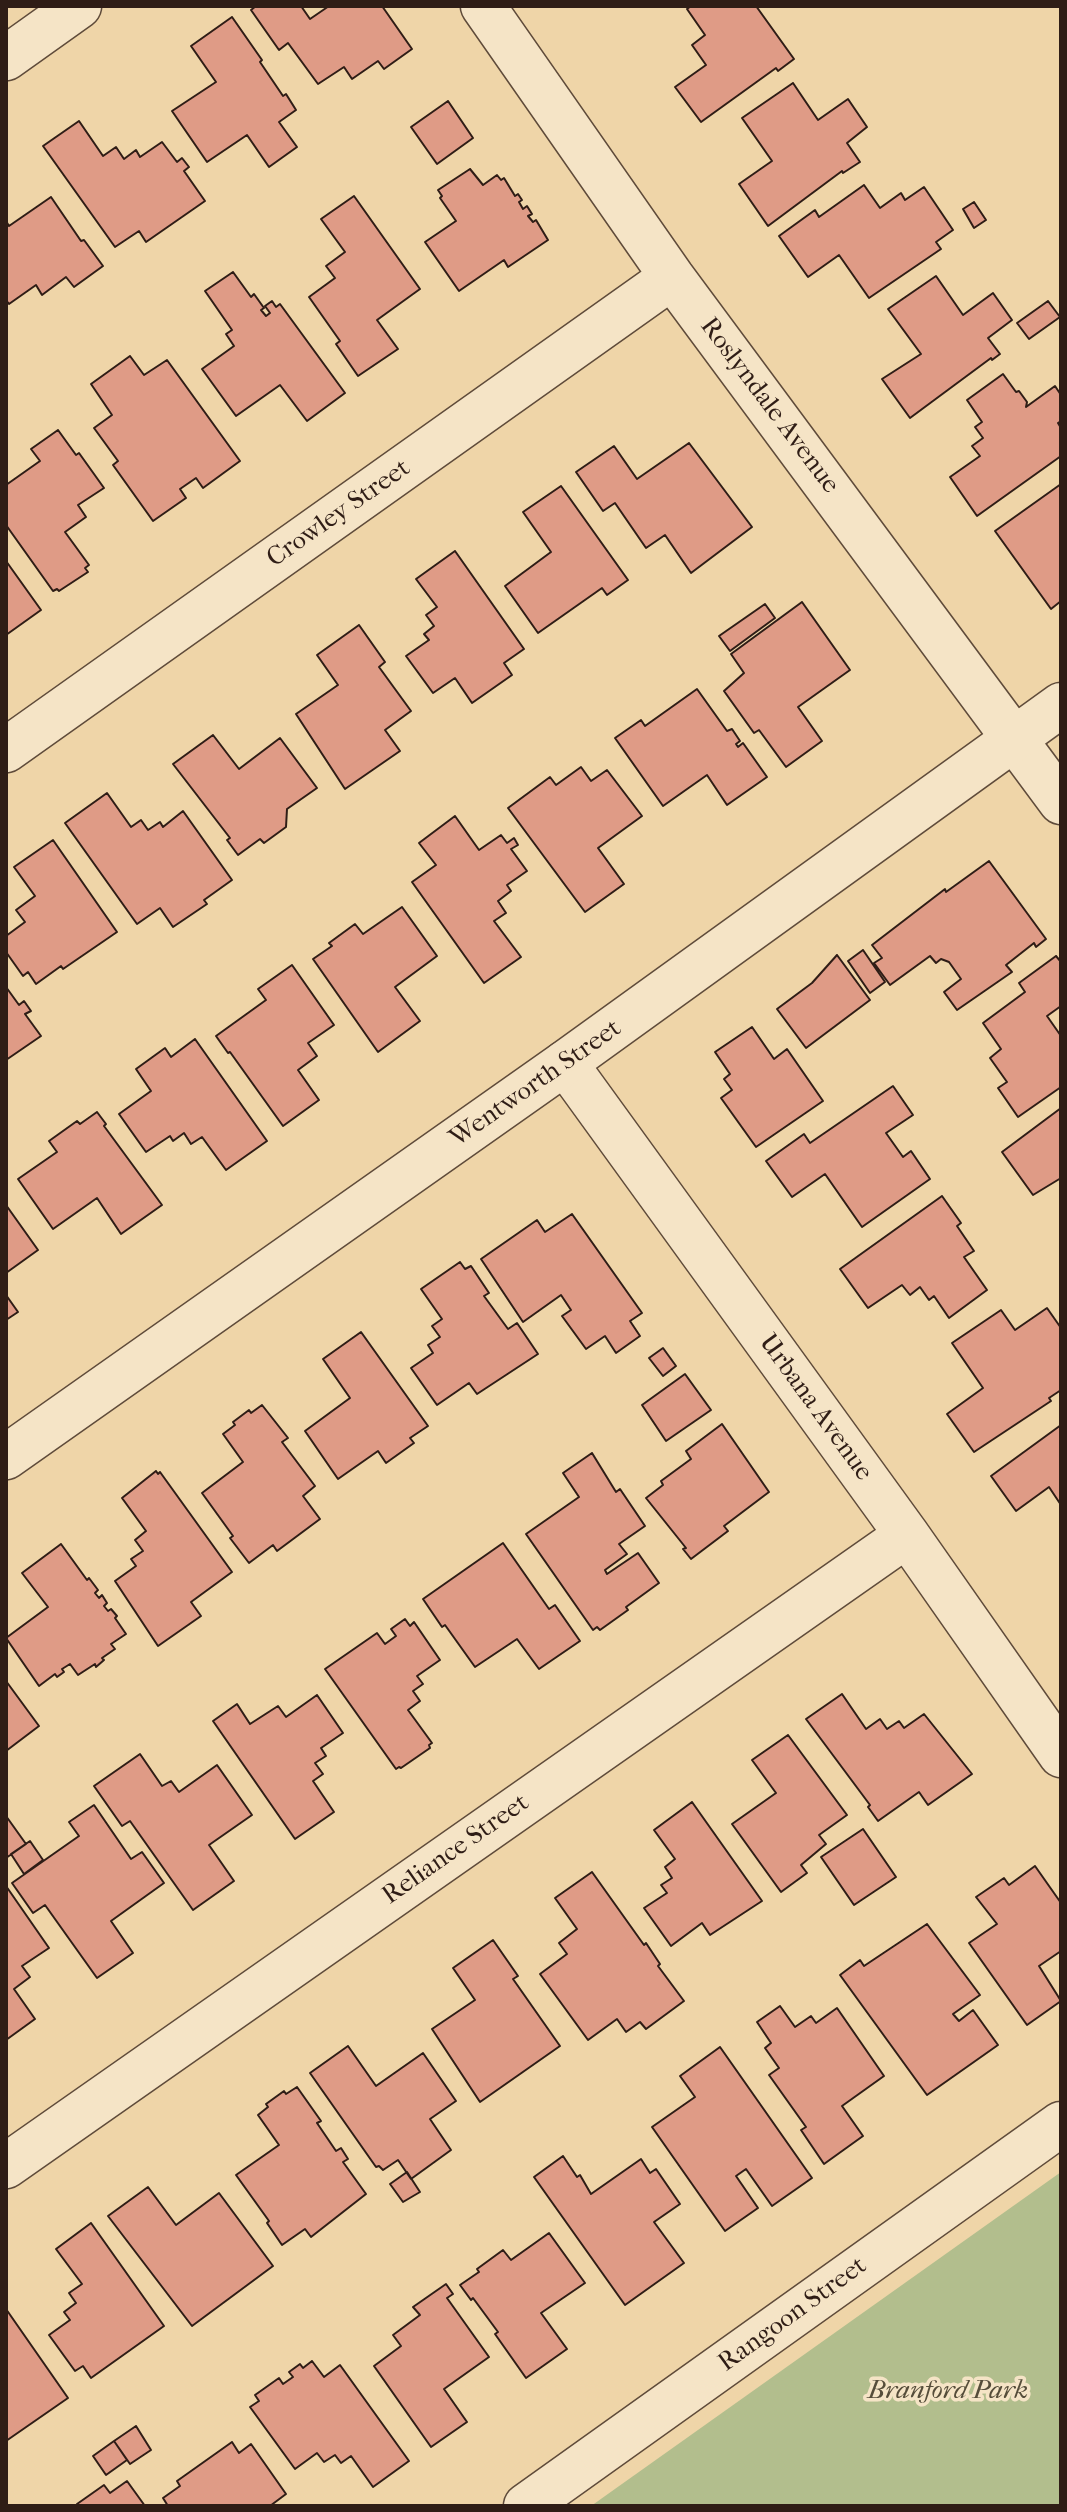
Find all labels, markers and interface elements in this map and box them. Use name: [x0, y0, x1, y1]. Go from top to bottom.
street label: Roslyndale Avenue: [693, 312, 845, 500]
street label: Crowley Street: [261, 453, 417, 575]
street label: Wentworth Street: [444, 1013, 628, 1155]
street label: Urbana Avenue: [751, 1329, 879, 1487]
street label: Reliance Street: [377, 1788, 535, 1912]
street label: Rangoon Street: [713, 2251, 873, 2379]
park label: Branford Park: [868, 2376, 1028, 2408]

